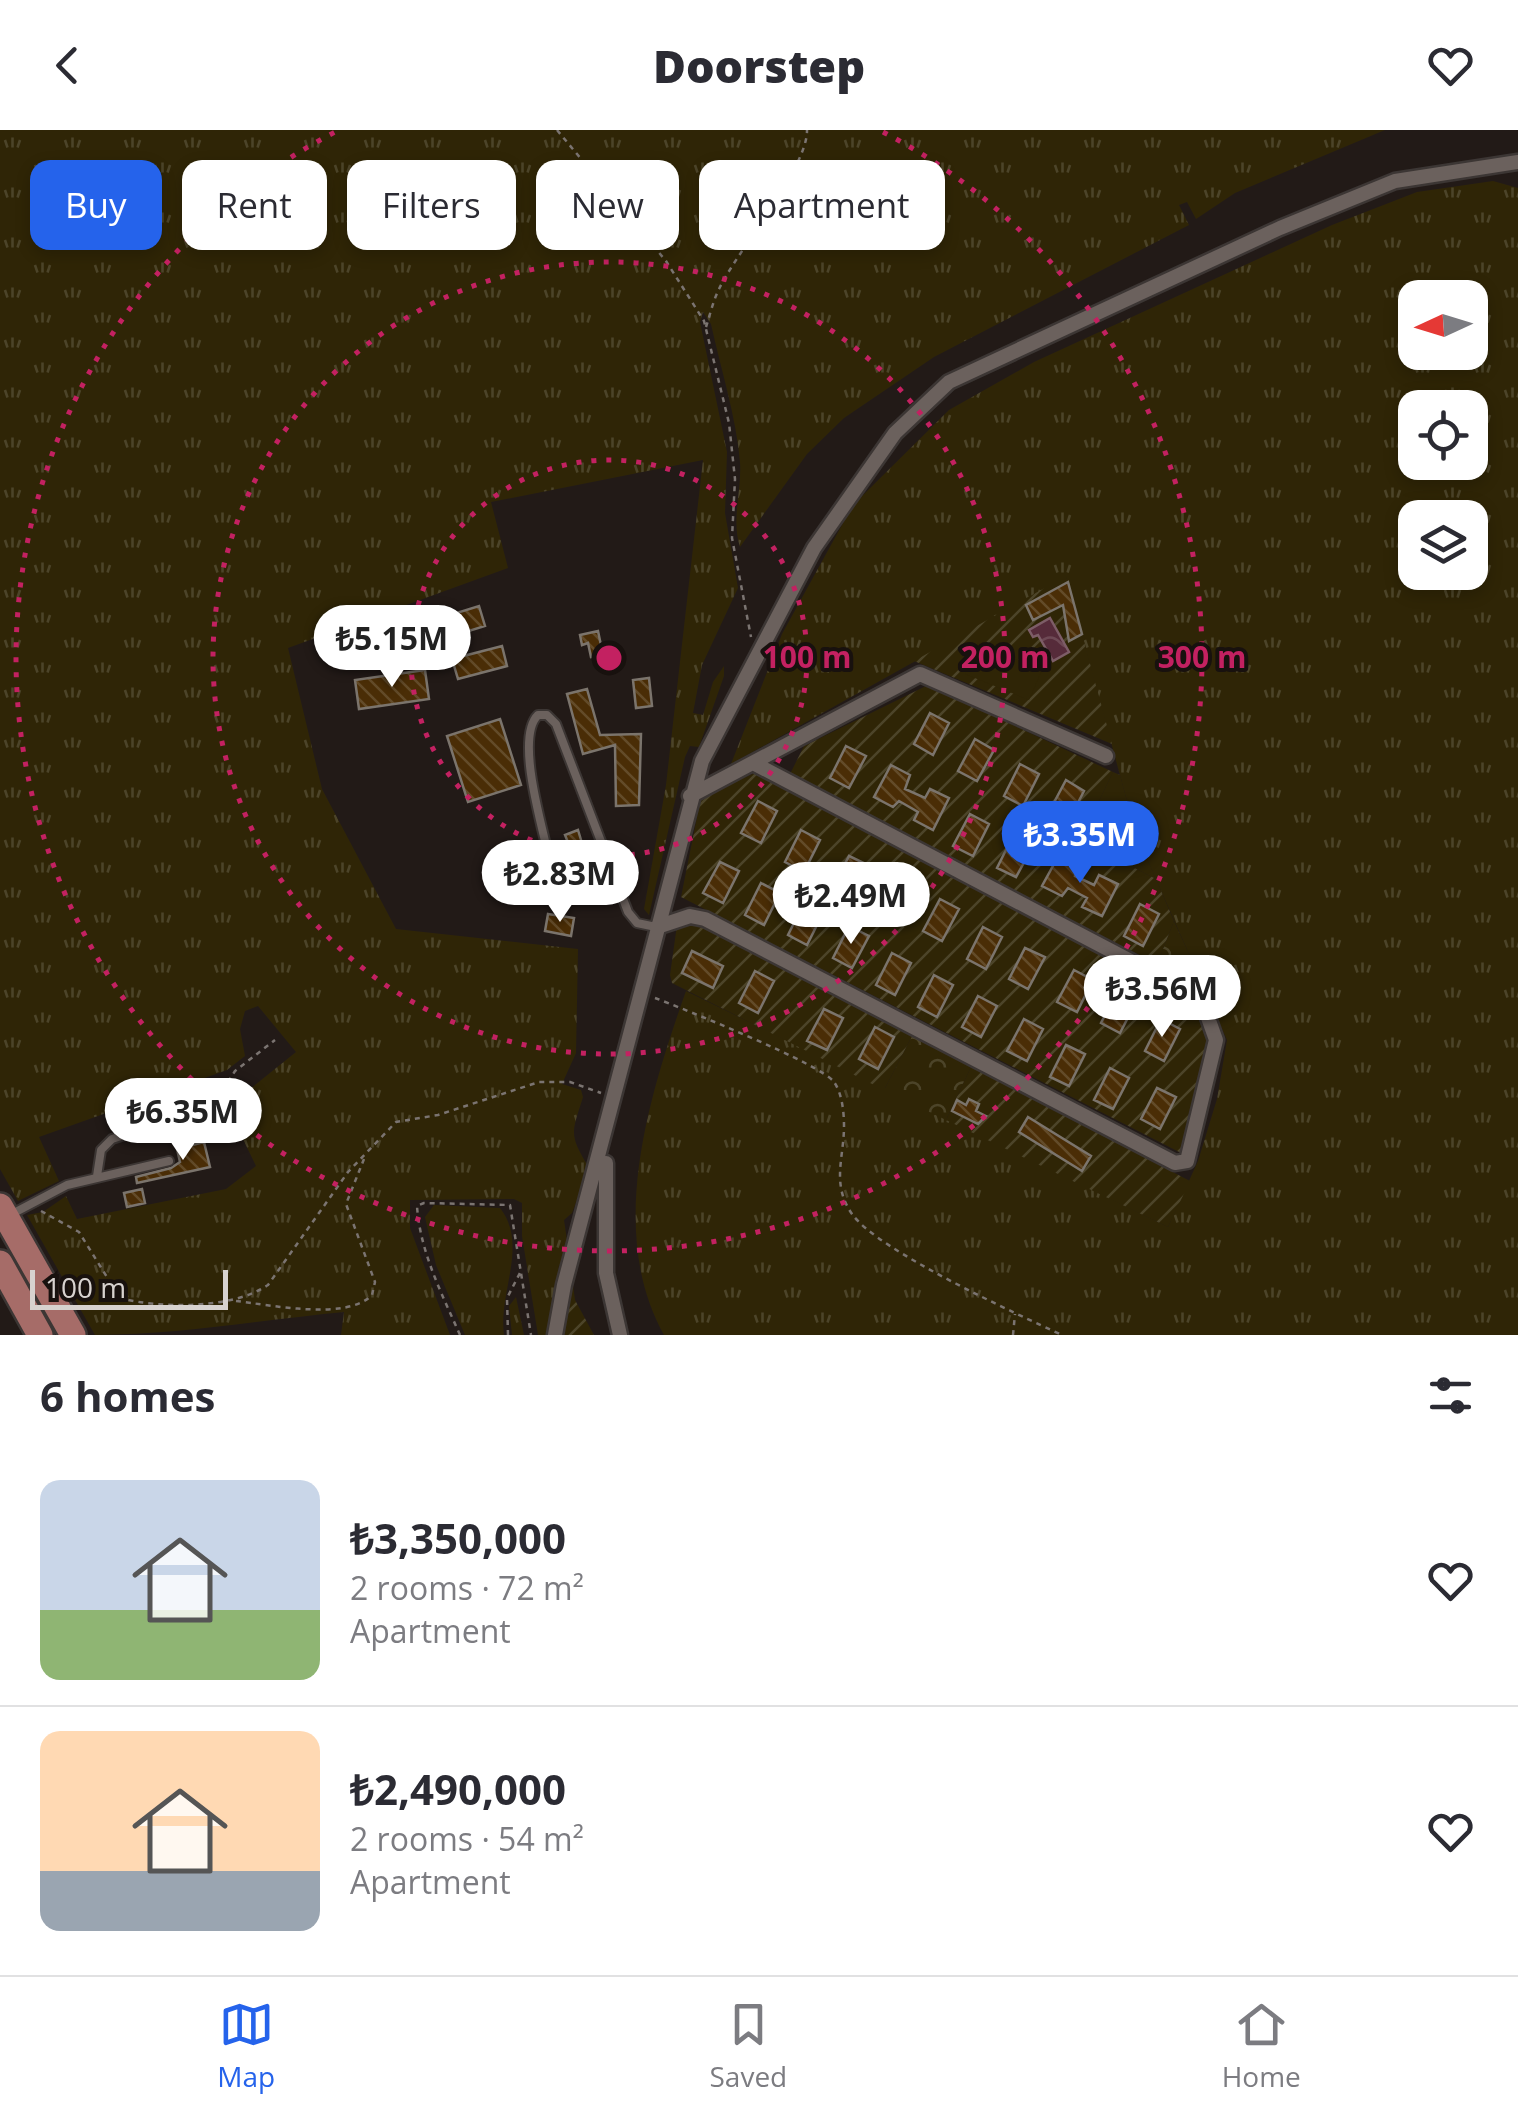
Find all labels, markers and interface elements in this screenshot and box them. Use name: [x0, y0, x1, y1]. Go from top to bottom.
text: Doorstep: [653, 35, 865, 96]
icon: back: [40, 38, 95, 93]
icon: heart: [1423, 38, 1478, 93]
chip: Buy: [30, 160, 162, 250]
chip: Rent: [182, 160, 327, 250]
chip: Filters: [347, 160, 516, 250]
chip: New: [536, 160, 679, 250]
chip: Apartment: [699, 160, 945, 250]
north arrow: [1398, 280, 1488, 370]
map controls: [1398, 280, 1488, 590]
button: locate: [1398, 390, 1488, 480]
button: layers: [1398, 500, 1488, 590]
pin: ₺5.15M: [311, 605, 473, 690]
text: ₺5.15M: [336, 616, 448, 659]
text: 100 m: [763, 636, 851, 677]
text: 200 m: [961, 636, 1049, 677]
text: 300 m: [1158, 636, 1246, 677]
centre of rings: [591, 640, 627, 676]
pin: ₺3.35M: [999, 801, 1161, 886]
text: ₺3.35M: [1024, 812, 1136, 855]
pin: ₺2.83M: [479, 840, 641, 925]
text: ₺2.83M: [504, 851, 616, 894]
pin: ₺2.49M: [770, 862, 932, 947]
text: ₺2.49M: [795, 873, 907, 916]
pin: ₺3.56M: [1081, 955, 1243, 1040]
text: ₺3.56M: [1106, 966, 1218, 1009]
pin: ₺6.35M: [102, 1078, 264, 1163]
text: ₺6.35M: [127, 1089, 239, 1132]
scale bar: [30, 1265, 228, 1310]
text: 100 m: [45, 1268, 126, 1306]
text: 6 homes: [40, 1367, 215, 1424]
icon: filters: [1423, 1368, 1478, 1423]
text: ₺3,350,000: [350, 1509, 566, 1566]
icon: home: [120, 1520, 240, 1640]
icon: heart: [1423, 1553, 1478, 1608]
text: 2 rooms · 72 m²: [350, 1566, 584, 1609]
text: Apartment: [350, 1609, 511, 1652]
text: ₺2,490,000: [350, 1760, 566, 1817]
icon: home: [120, 1771, 240, 1891]
icon: heart: [1423, 1804, 1478, 1859]
text: 2 rooms · 54 m²: [350, 1817, 584, 1860]
text: Apartment: [350, 1860, 511, 1903]
tab: Map: [217, 1997, 275, 2095]
tab: Saved: [709, 1997, 787, 2095]
tab: Home: [1222, 1997, 1301, 2095]

